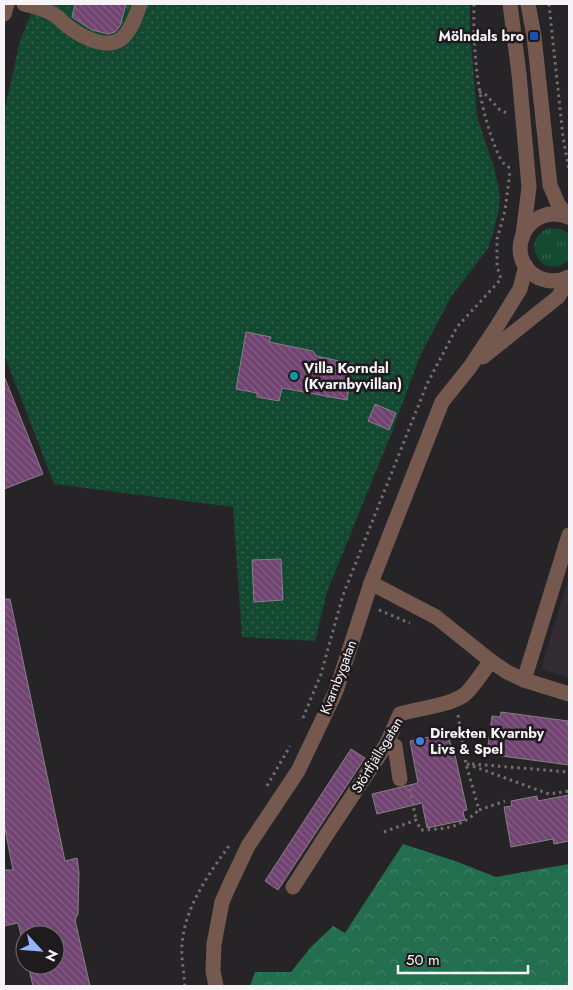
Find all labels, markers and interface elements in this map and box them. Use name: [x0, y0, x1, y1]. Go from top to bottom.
place label: Mölndals bro: [438, 26, 524, 46]
marker: Mölndals bro: [528, 30, 540, 42]
place label: Villa Korndal (Kvarnbyvillan): [303, 358, 402, 394]
marker: Villa Korndal (Kvarnbyvillan): [288, 370, 300, 382]
street label: Kvarnbygatan: [315, 637, 361, 717]
street label: Störtfjällsgatan: [346, 713, 408, 797]
place label: Direkten Kvarnby Livs & Spel: [430, 723, 545, 759]
marker: Direkten Kvarnby Livs & Spel: [414, 735, 426, 747]
north arrow: [15, 925, 65, 975]
scale bar: [398, 942, 528, 974]
text: N: [40, 946, 63, 965]
text: 50 m: [406, 949, 440, 971]

